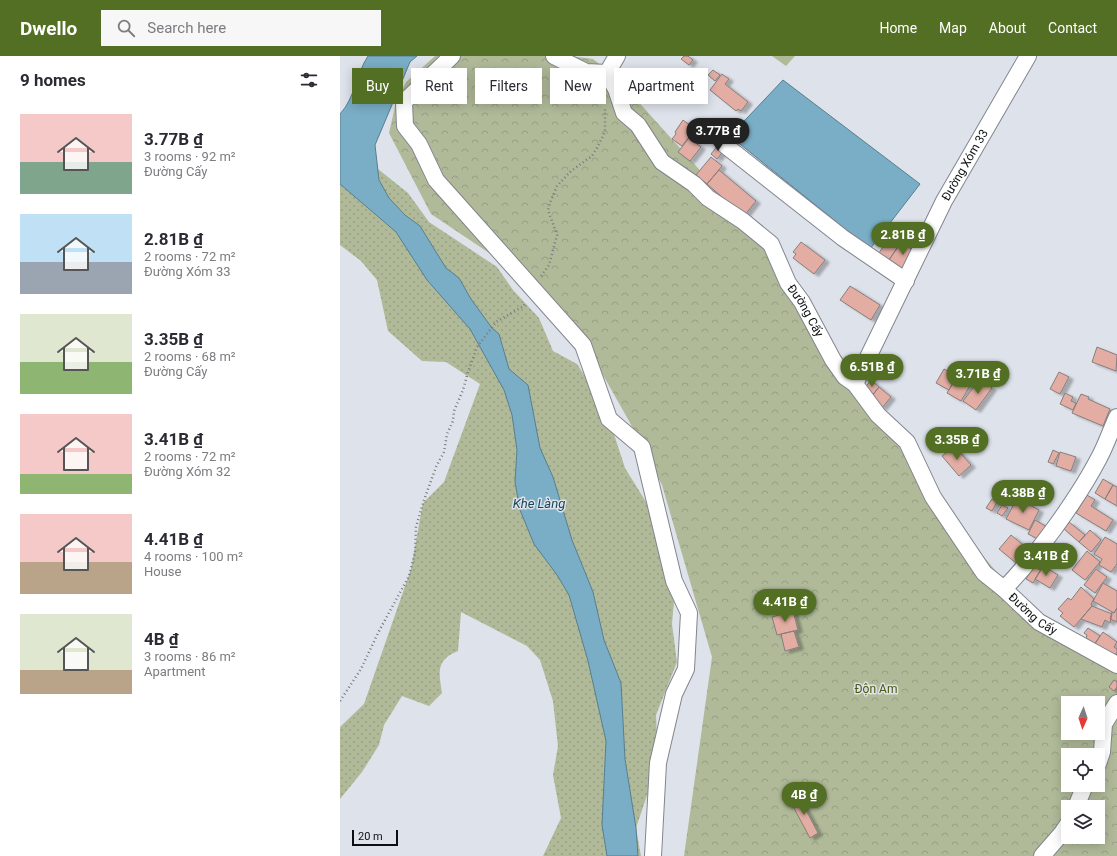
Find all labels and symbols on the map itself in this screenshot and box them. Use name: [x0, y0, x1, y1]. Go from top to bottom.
pin: 3.77B ₫: [681, 118, 755, 152]
street label: Đường Xóm 33: [939, 127, 991, 203]
pin: 2.81B ₫: [866, 222, 940, 256]
street label: Đường Cấy: [784, 282, 826, 340]
pin: 6.51B ₫: [835, 354, 909, 388]
pin: 3.71B ₫: [941, 361, 1015, 395]
pin: 3.35B ₫: [920, 427, 994, 461]
pin: 4.38B ₫: [986, 480, 1060, 514]
water label: Khe Làng: [513, 496, 565, 511]
pin: 3.41B ₫: [1009, 543, 1083, 577]
pin: 4.41B ₫: [748, 589, 822, 623]
street label: Đường Cấy: [1006, 590, 1060, 638]
park label: Độn Am: [855, 682, 897, 696]
north arrow: [1061, 696, 1105, 740]
pin: 4B ₫: [780, 782, 828, 816]
scale bar: [352, 828, 398, 847]

